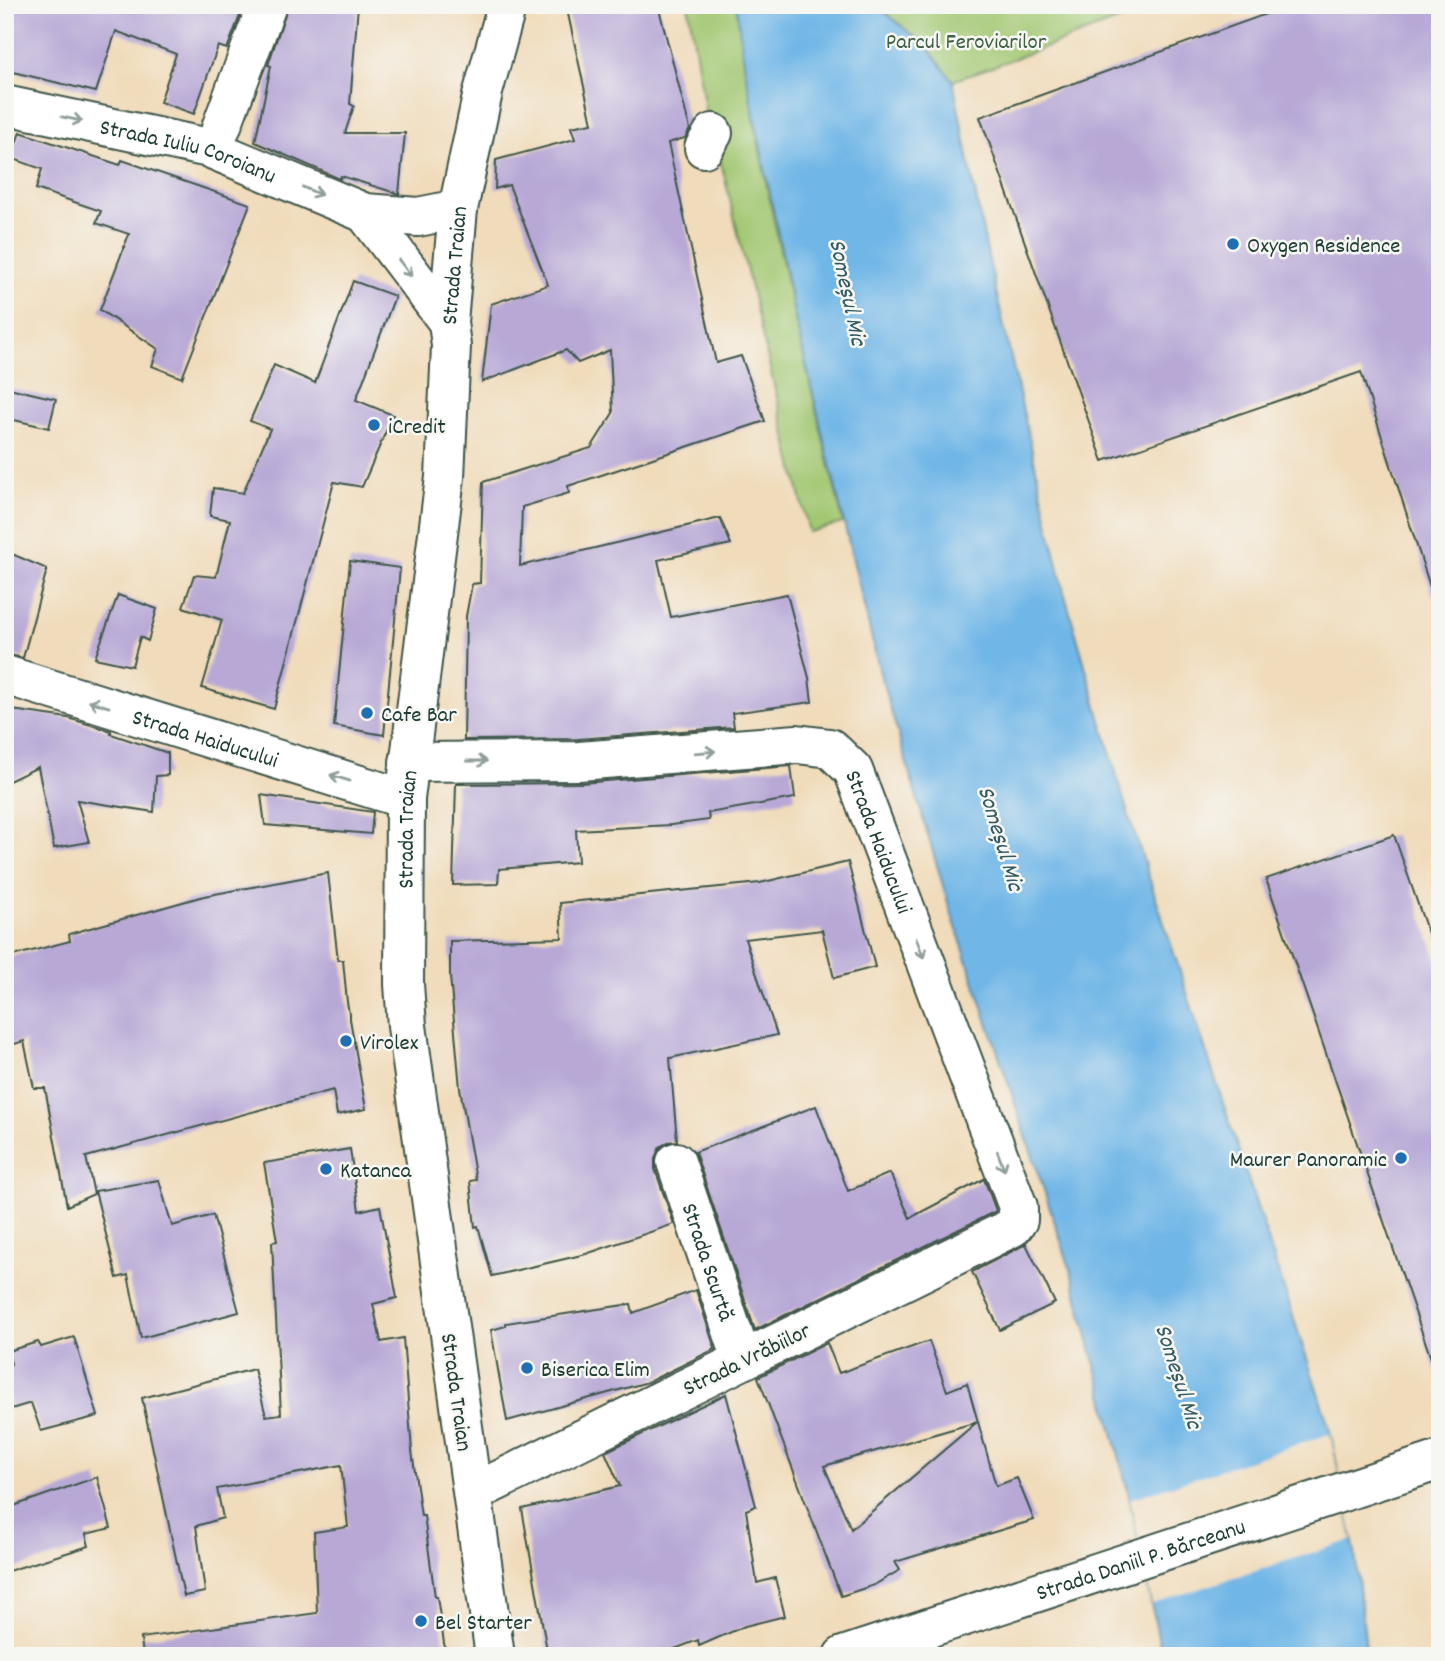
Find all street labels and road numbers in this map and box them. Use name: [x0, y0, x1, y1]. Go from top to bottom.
street label: Strada Iuliu Coroianu: [96, 112, 280, 194]
street label: Strada Traian: [435, 205, 478, 326]
street label: Strada Haiducului: [127, 702, 282, 779]
street label: Strada Haiducului: [835, 766, 919, 919]
street label: Strada Traian: [392, 768, 428, 889]
street label: Strada Scurtă: [671, 1199, 741, 1327]
street label: Strada Vrăbiilor: [678, 1316, 817, 1406]
street label: Strada Traian: [430, 1331, 479, 1454]
street label: Strada Daniil P. Bărceanu: [1032, 1512, 1250, 1611]

